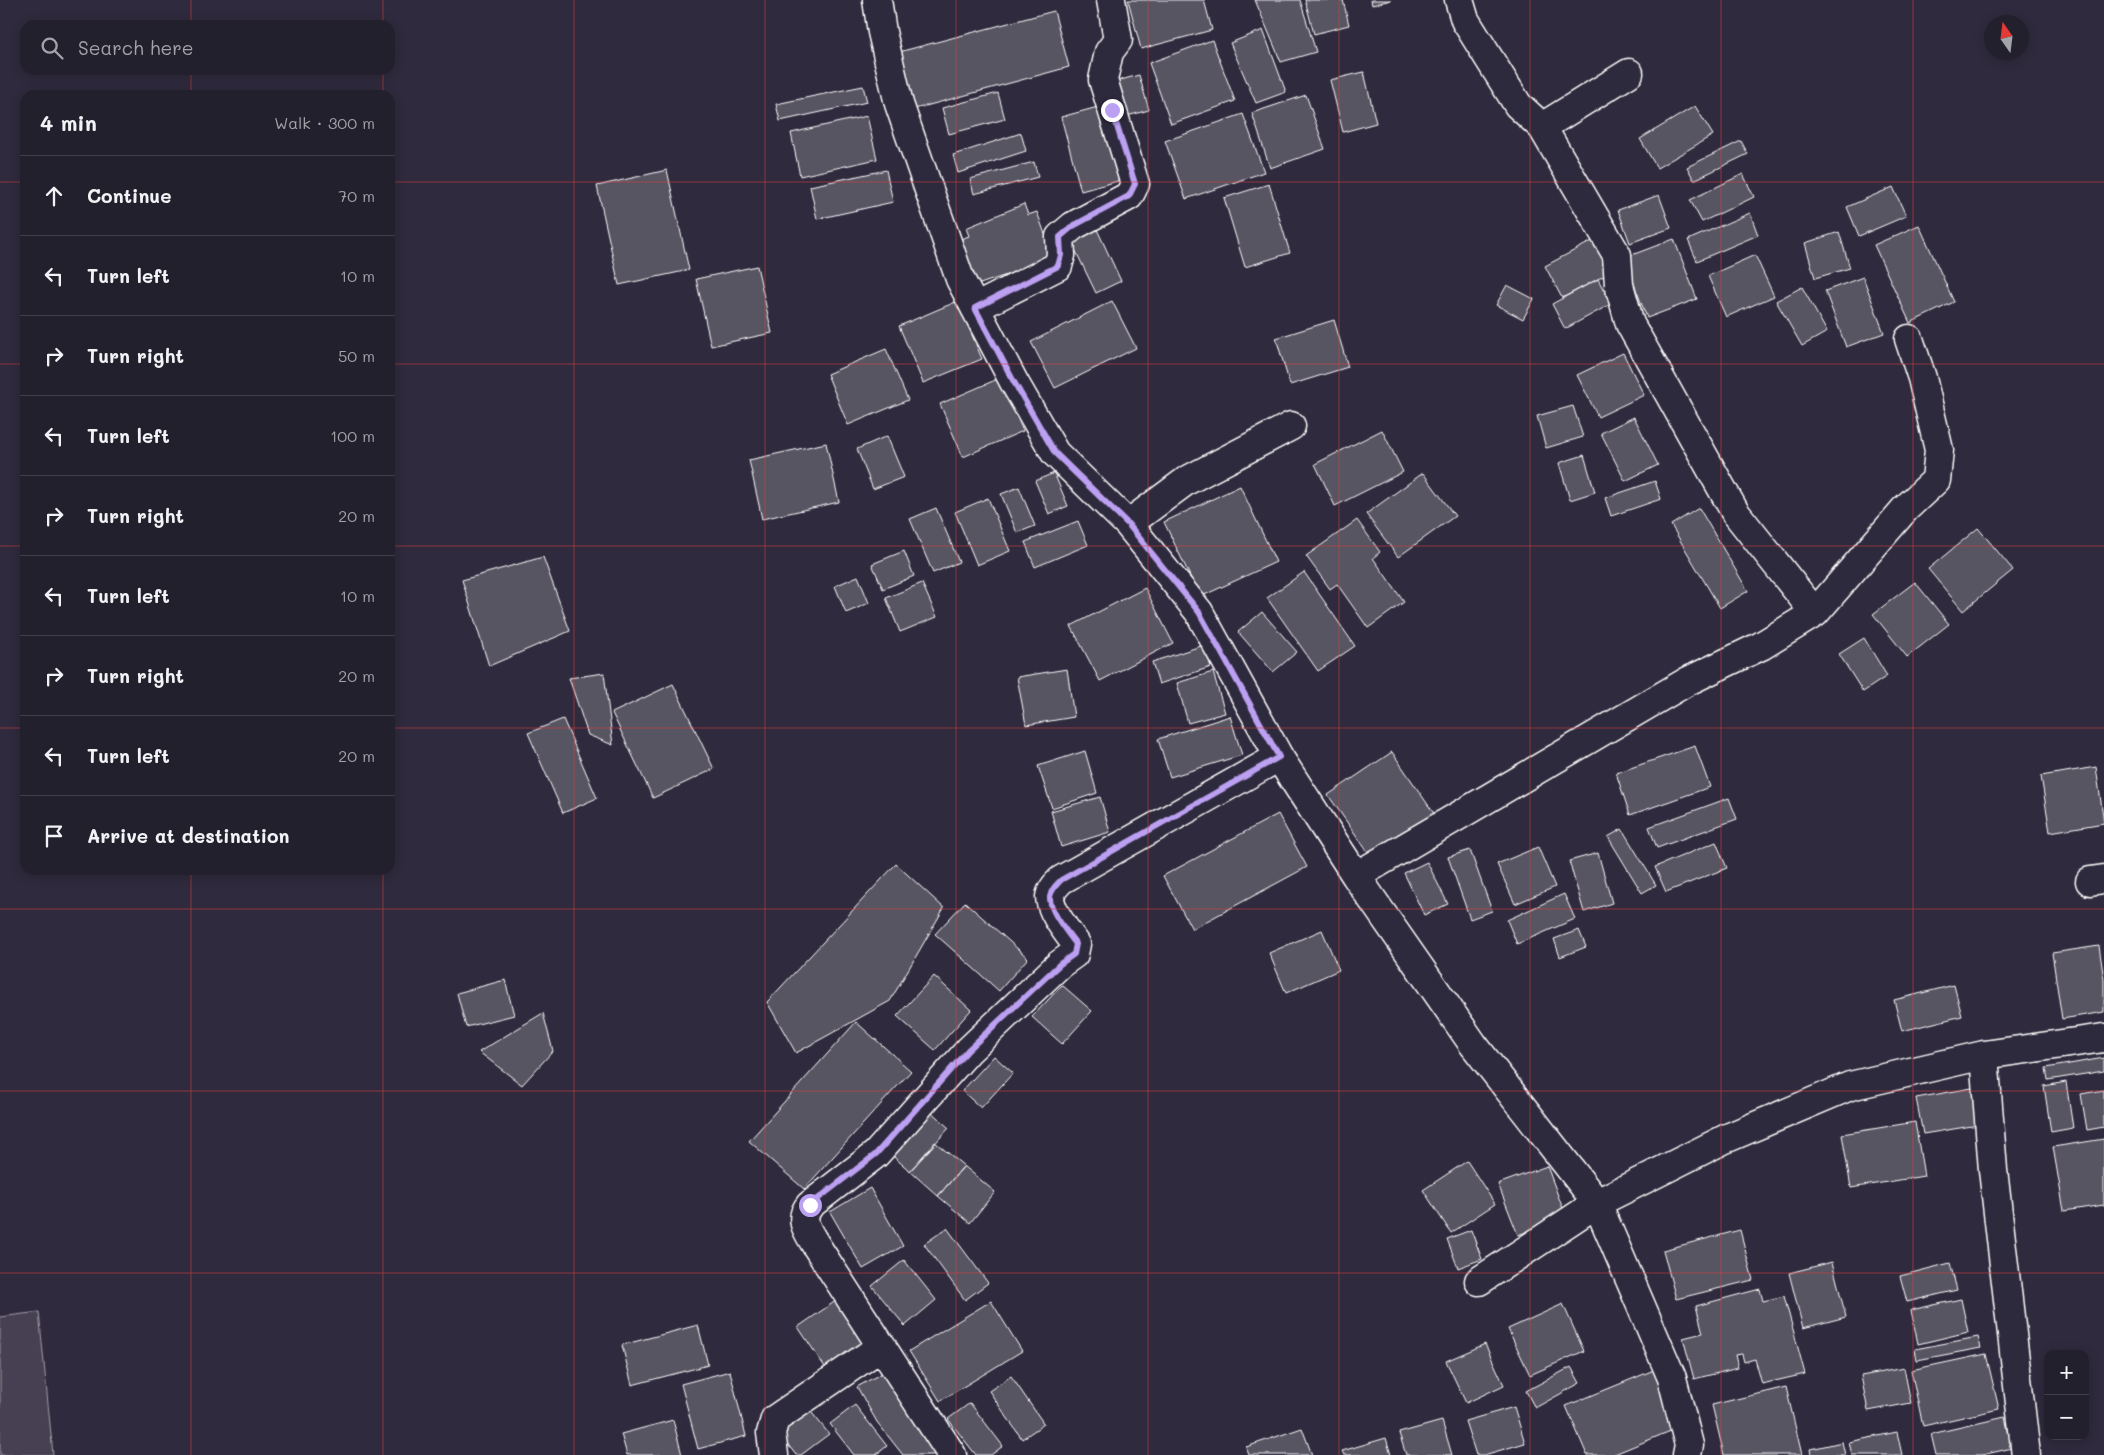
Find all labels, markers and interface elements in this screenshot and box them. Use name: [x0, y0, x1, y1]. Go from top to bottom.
north arrow: [1984, 15, 2029, 60]
search box: [20, 20, 395, 75]
icon: search: [38, 34, 66, 62]
text: Search here: [78, 35, 194, 60]
route end: [1101, 99, 1124, 122]
text: 4 min: [40, 109, 97, 136]
text: Walk · 300 m: [274, 112, 375, 133]
icon: ahead: [40, 182, 68, 210]
text: Continue: [87, 183, 172, 208]
text: 70 m: [338, 185, 375, 206]
icon: left: [40, 262, 68, 290]
text: Turn left: [87, 263, 170, 288]
text: 10 m: [340, 265, 375, 286]
icon: right: [40, 342, 68, 370]
text: Turn right: [87, 343, 184, 368]
text: 50 m: [338, 345, 375, 366]
icon: left: [40, 422, 68, 450]
text: Turn left: [87, 423, 170, 448]
text: 100 m: [330, 425, 375, 446]
icon: right: [40, 502, 68, 530]
text: Turn right: [87, 503, 184, 528]
text: 20 m: [338, 505, 375, 526]
icon: left: [40, 582, 68, 610]
text: Turn left: [87, 583, 170, 608]
text: 10 m: [340, 585, 375, 606]
icon: right: [40, 662, 68, 690]
text: Turn right: [87, 663, 184, 688]
text: 20 m: [338, 665, 375, 686]
icon: left: [40, 742, 68, 770]
text: Turn left: [87, 743, 170, 768]
text: 20 m: [338, 745, 375, 766]
icon: arrive: [40, 822, 68, 850]
text: Arrive at destination: [87, 823, 290, 848]
route start: [799, 1194, 822, 1217]
map controls: [2044, 1350, 2089, 1440]
button: +: [2044, 1350, 2089, 1395]
button: −: [2044, 1395, 2089, 1440]

